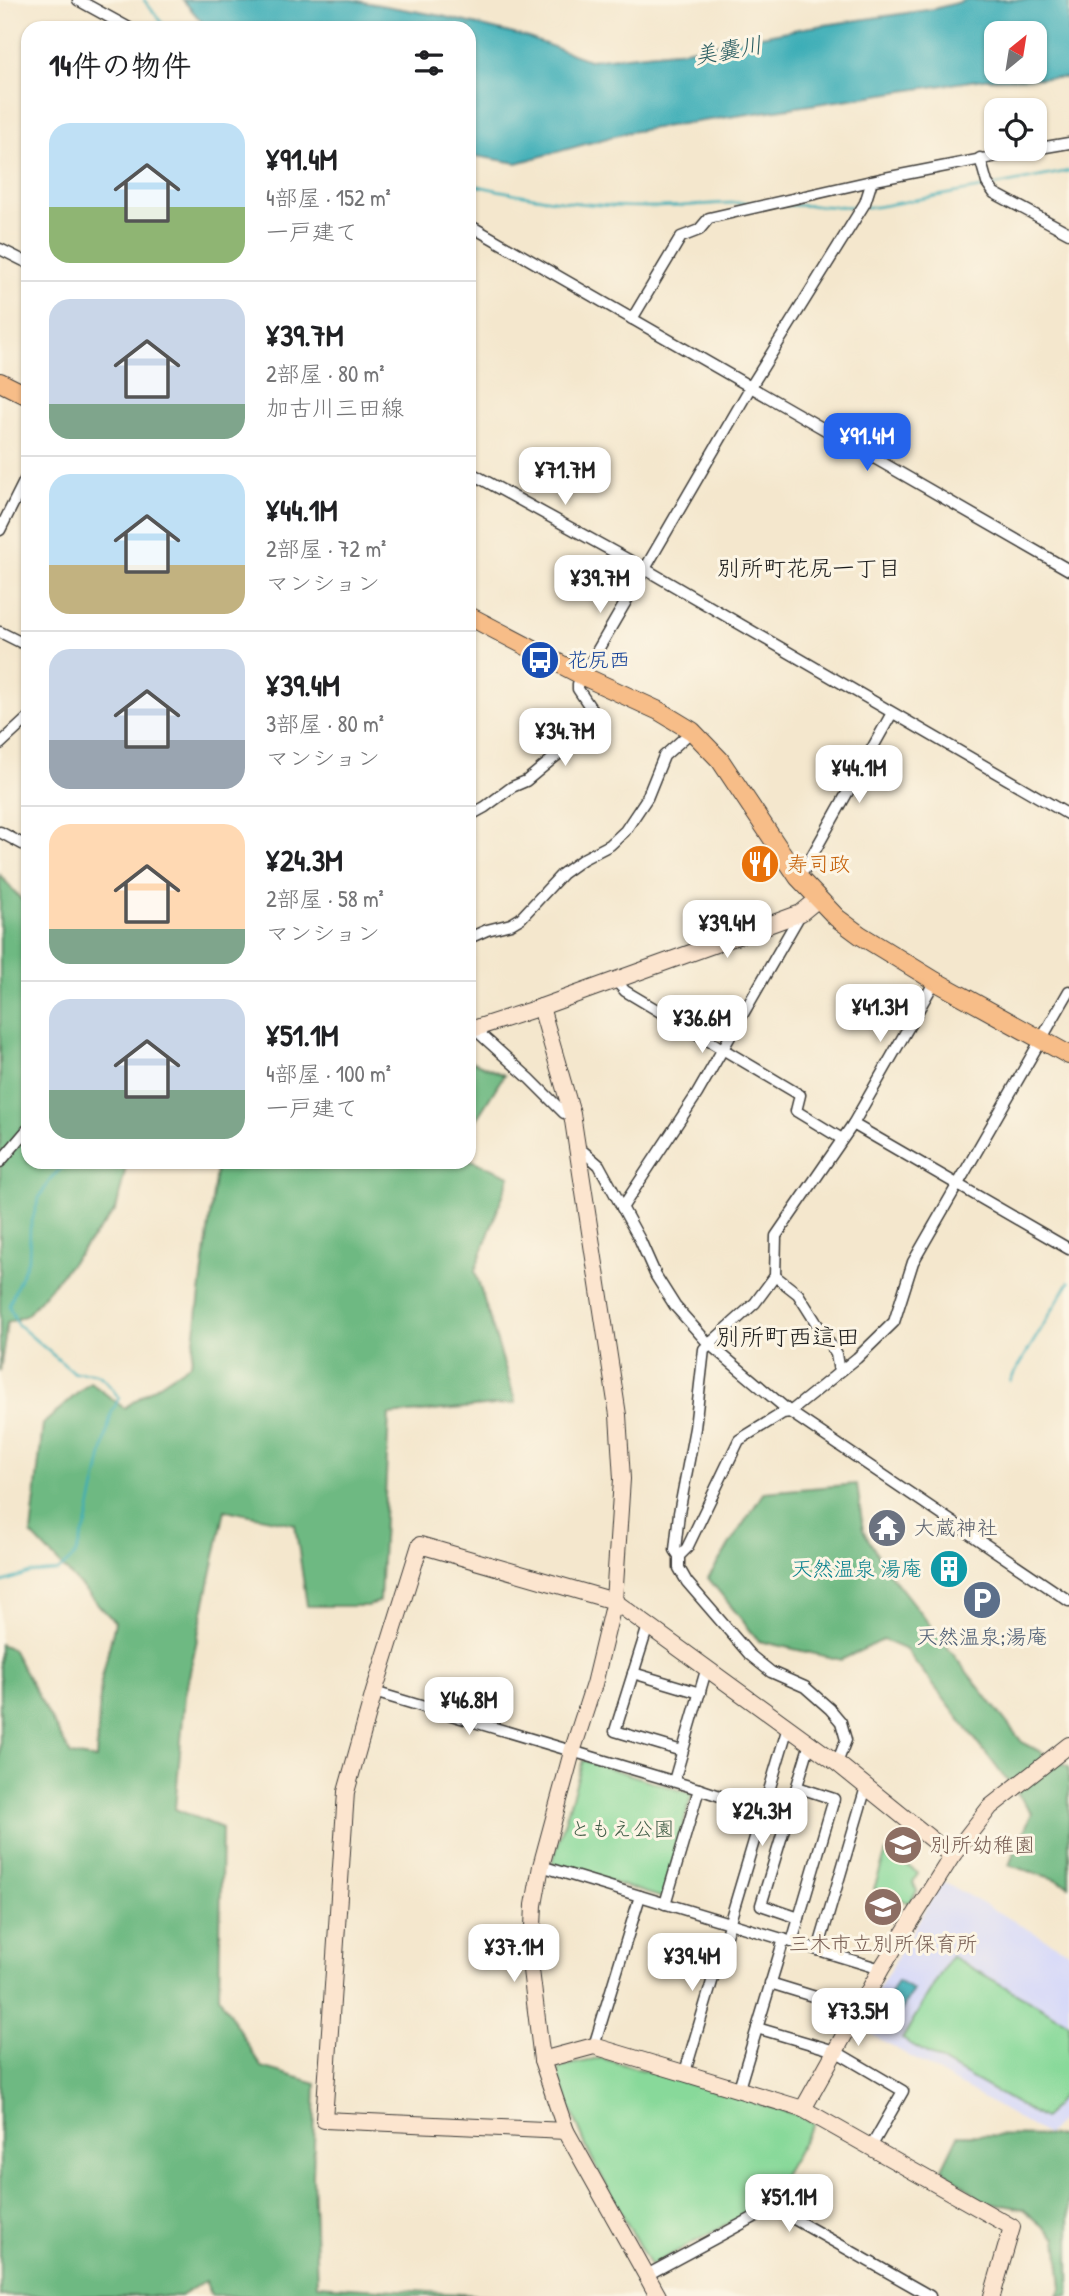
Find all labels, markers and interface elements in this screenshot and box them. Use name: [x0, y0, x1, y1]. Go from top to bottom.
north arrow: [984, 21, 1046, 84]
map controls: [984, 21, 1047, 161]
water label: 美嚢川: [691, 28, 765, 71]
icon: filters: [410, 44, 448, 82]
text: 14件の物件: [49, 45, 191, 85]
button: locate: [984, 98, 1047, 161]
text: ¥91.4M: [266, 139, 337, 179]
icon: home: [105, 151, 189, 235]
text: 4部屋 · 152 m²: [266, 182, 391, 213]
text: 一戸建て: [266, 216, 358, 247]
text: ¥39.7M: [266, 315, 344, 355]
icon: home: [105, 327, 189, 411]
text: 2部屋 · 80 m²: [266, 358, 384, 389]
text: 加古川三田線: [266, 392, 404, 423]
pin: ¥91.4M: [810, 414, 924, 473]
text: ¥91.4M: [840, 420, 894, 451]
pin: ¥71.7M: [508, 448, 622, 507]
text: ¥71.7M: [535, 454, 595, 485]
text: ¥44.1M: [266, 490, 338, 530]
icon: home: [105, 502, 189, 586]
text: 2部屋 · 72 m²: [266, 533, 386, 564]
district label: 別所町花尻一丁目: [717, 552, 901, 583]
pin: ¥39.7M: [543, 556, 657, 615]
text: ¥39.7M: [570, 562, 630, 593]
text: マンション: [266, 567, 380, 598]
bus stop icon: 花尻西: [519, 639, 561, 681]
place label: 花尻西: [567, 645, 630, 674]
text: ¥39.4M: [266, 665, 340, 705]
icon: home: [105, 677, 189, 761]
text: 3部屋 · 80 m²: [266, 708, 384, 739]
pin: ¥34.7M: [508, 708, 622, 768]
text: ¥34.7M: [535, 715, 595, 746]
text: マンション: [266, 742, 380, 773]
pin: ¥44.1M: [802, 746, 916, 805]
text: ¥44.1M: [832, 752, 886, 783]
text: ¥24.3M: [266, 840, 343, 880]
restaurant icon: 寿司政: [739, 843, 781, 885]
place label: 寿司政: [787, 849, 850, 878]
icon: home: [105, 852, 189, 936]
text: 2部屋 · 58 m²: [266, 883, 384, 914]
pin: ¥39.4M: [670, 900, 784, 960]
text: ¥39.4M: [699, 907, 755, 938]
text: マンション: [266, 917, 380, 948]
pin: ¥41.3M: [823, 984, 937, 1044]
text: ¥41.3M: [852, 991, 908, 1022]
pin: ¥36.6M: [645, 996, 759, 1055]
text: ¥36.6M: [673, 1002, 731, 1033]
text: ¥51.1M: [266, 1015, 339, 1055]
icon: home: [105, 1027, 189, 1111]
text: 4部屋 · 100 m²: [266, 1058, 391, 1089]
text: 一戸建て: [266, 1092, 358, 1123]
district label: 別所町西這田: [716, 1320, 860, 1352]
temple icon: 大蔵神社: [866, 1507, 908, 1549]
place label: 大蔵神社: [914, 1513, 998, 1542]
building icon: 天然温泉 湯庵: [928, 1548, 970, 1590]
place label: 天然温泉 湯庵: [791, 1554, 922, 1583]
parking icon: 天然温泉;湯庵: [961, 1579, 1003, 1621]
place label: 天然温泉;湯庵: [917, 1622, 1047, 1651]
pin: ¥46.8M: [412, 1678, 526, 1737]
text: ¥46.8M: [440, 1684, 498, 1715]
pin: ¥24.3M: [705, 1788, 819, 1848]
text: ¥24.3M: [733, 1795, 791, 1826]
park label: ともえ公園: [570, 1814, 675, 1843]
school or university icon: 別所幼稚園: [882, 1824, 924, 1866]
place label: 別所幼稚園: [930, 1830, 1035, 1859]
school or university icon: 三木市立別所保育所: [862, 1886, 904, 1928]
pin: ¥37.1M: [457, 1924, 571, 1984]
place label: 三木市立別所保育所: [789, 1929, 978, 1958]
text: ¥37.1M: [484, 1931, 544, 1962]
pin: ¥39.4M: [635, 1934, 749, 1993]
text: ¥39.4M: [664, 1940, 720, 1971]
pin: ¥73.5M: [801, 1988, 915, 2048]
text: ¥73.5M: [828, 1995, 888, 2026]
pin: ¥51.1M: [732, 2174, 846, 2234]
text: ¥51.1M: [761, 2181, 817, 2212]

